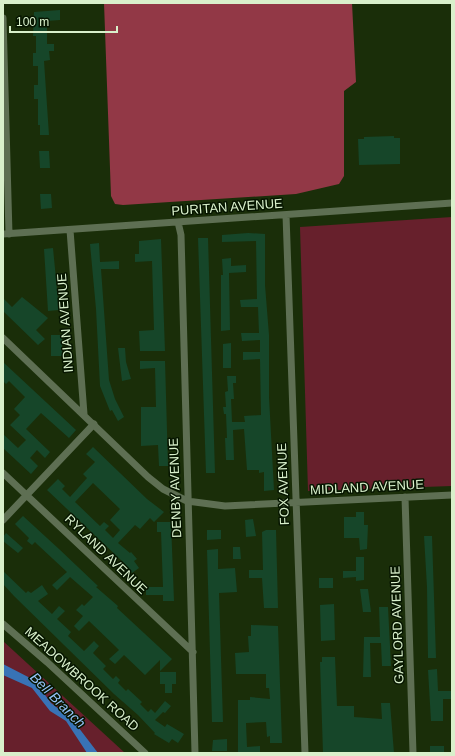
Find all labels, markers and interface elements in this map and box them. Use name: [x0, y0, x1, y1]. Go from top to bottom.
scale bar: [10, 8, 117, 34]
text: 100 m: [16, 15, 49, 29]
street label: PURITAN AVENUE: [171, 196, 283, 218]
street label: INDIAN AVENUE: [54, 273, 76, 373]
street label: DENBY AVENUE: [166, 437, 184, 538]
street label: FOX AVENUE: [274, 442, 292, 525]
street label: MIDLAND AVENUE: [310, 477, 425, 497]
street label: RYLAND AVENUE: [62, 511, 150, 597]
street label: GAYLORD AVENUE: [387, 565, 407, 684]
street label: MEADOWBROOK ROAD: [22, 624, 142, 734]
water label: Bell Branch: [27, 669, 89, 731]

